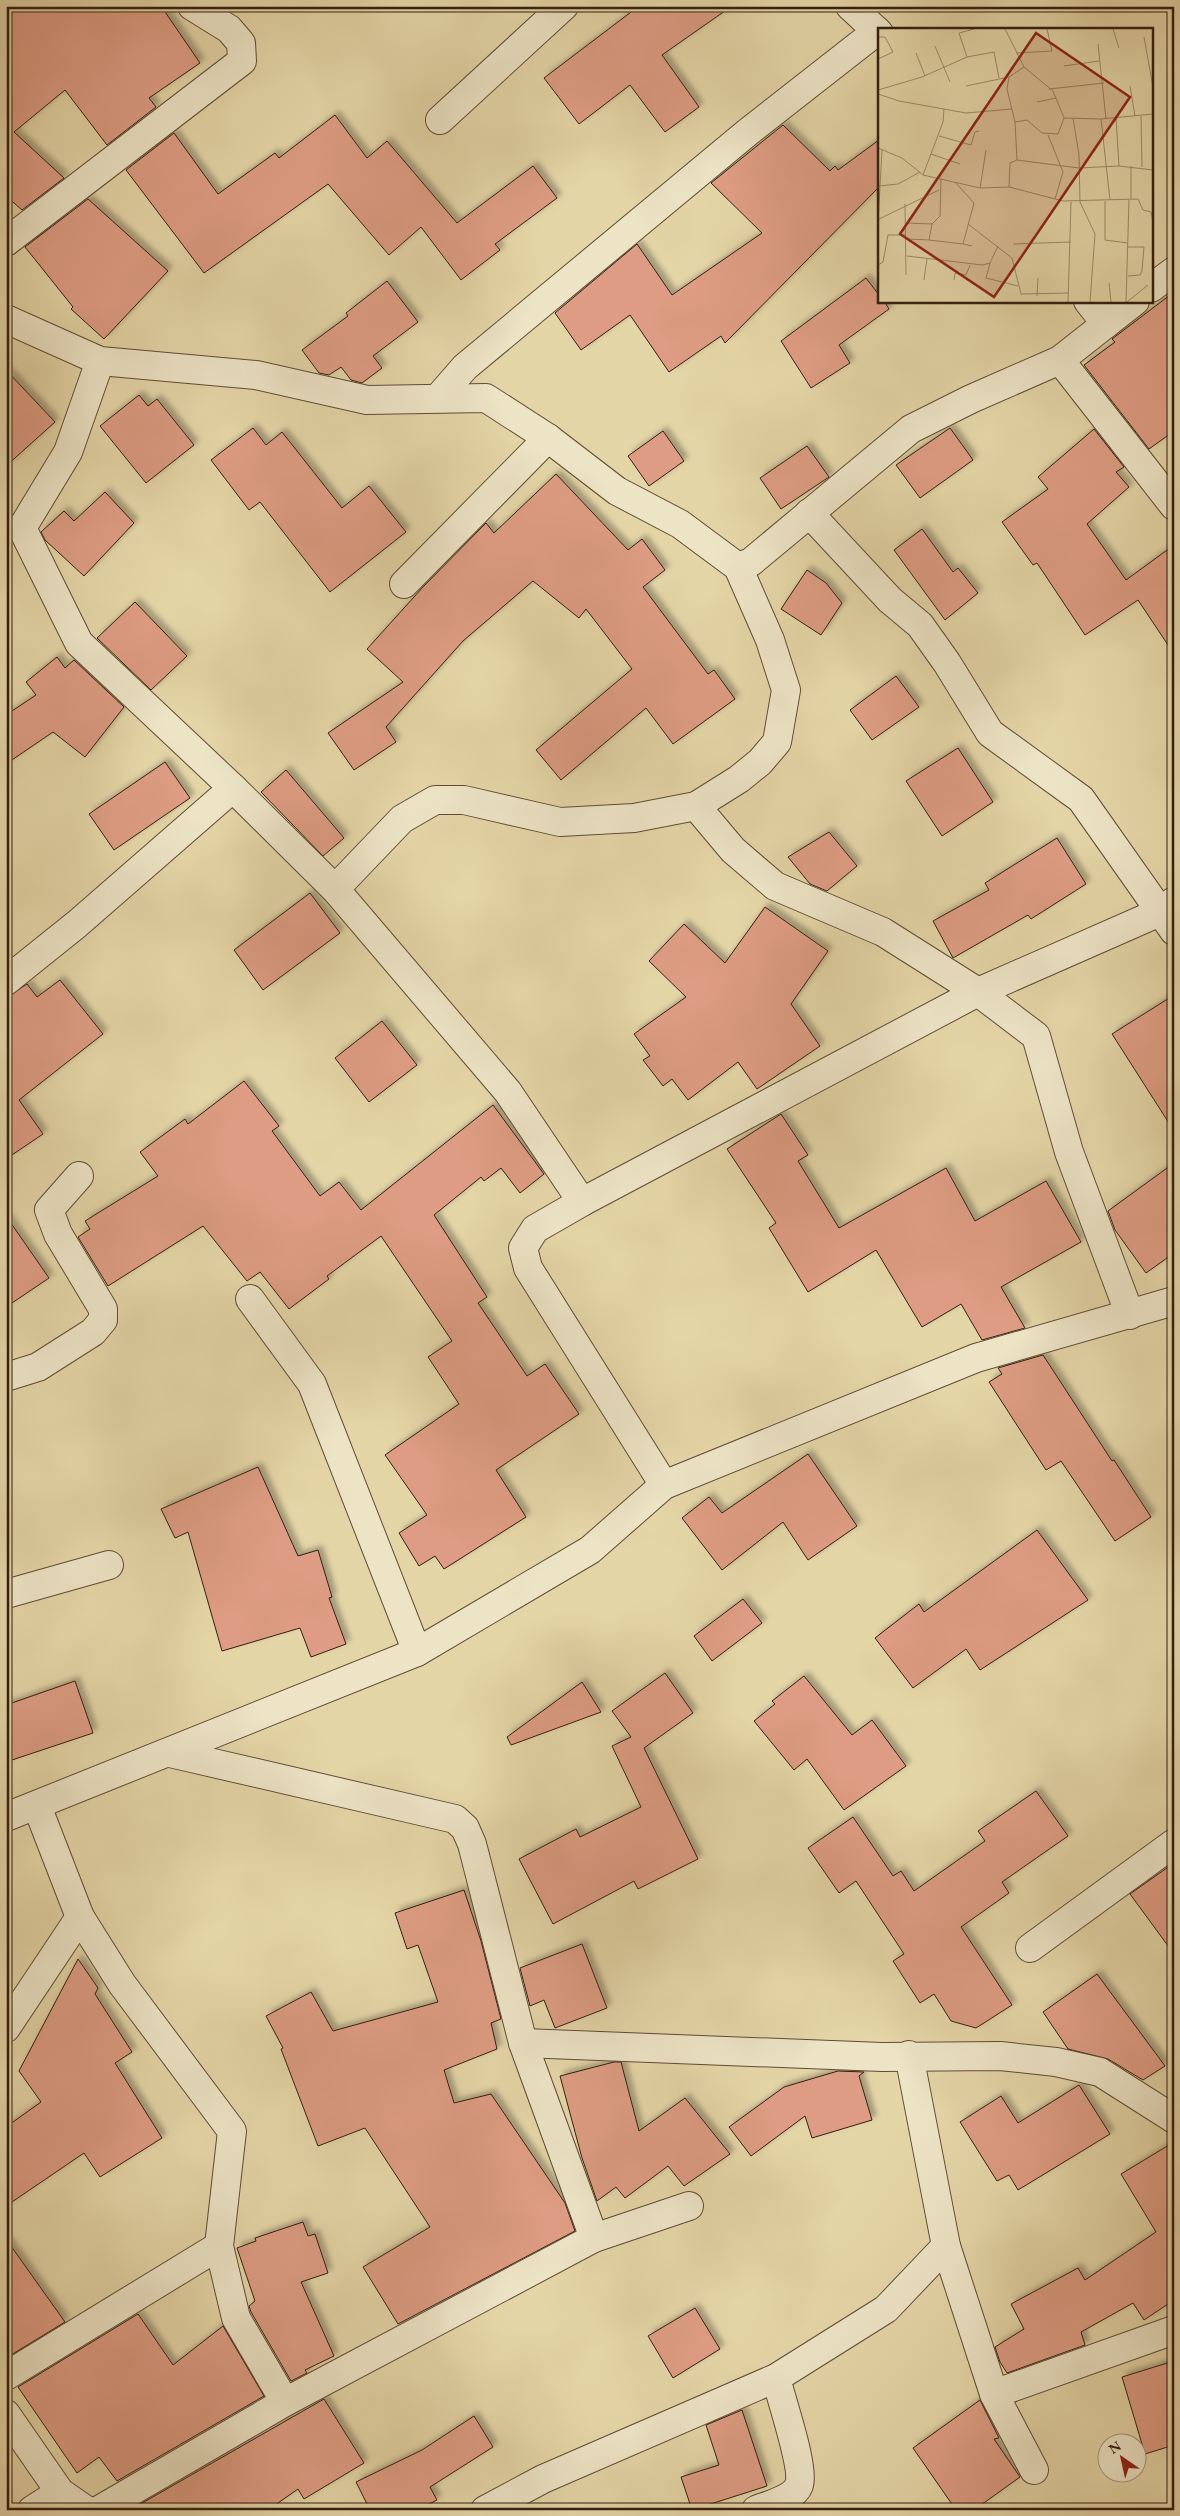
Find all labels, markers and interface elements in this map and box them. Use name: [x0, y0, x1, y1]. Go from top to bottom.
inset map: [878, 28, 1152, 302]
north arrow: [1098, 2434, 1148, 2484]
text: N: [1105, 2436, 1125, 2458]

